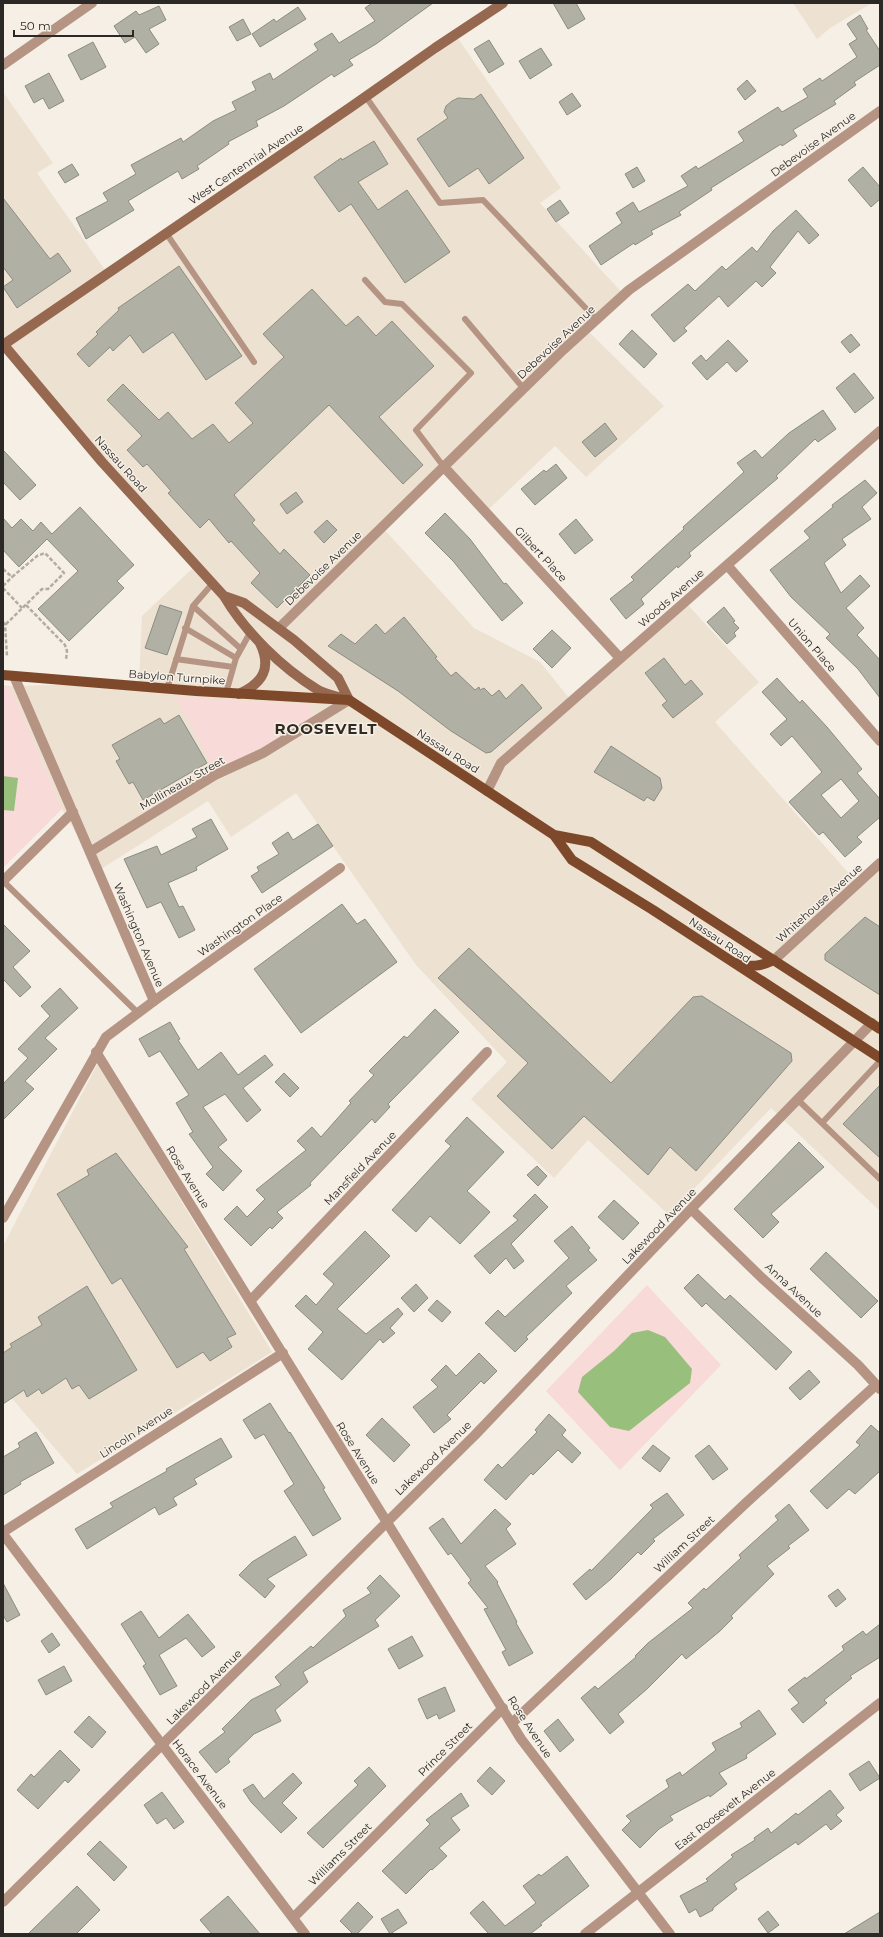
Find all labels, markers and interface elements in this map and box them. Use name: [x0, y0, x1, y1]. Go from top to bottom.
scale bar: [14, 12, 133, 38]
text: 50 m: [20, 18, 51, 33]
street label: Debevoise Avenue: [768, 108, 859, 180]
street label: West Centennial Avenue: [186, 120, 306, 208]
street label: Debevoise Avenue: [514, 302, 598, 382]
street label: Nassau Road: [92, 433, 150, 495]
street label: Gilbert Place: [512, 523, 570, 585]
street label: Debevoise Avenue: [282, 527, 365, 608]
street label: Woods Avenue: [635, 565, 707, 630]
street label: Union Place: [785, 615, 839, 675]
street label: Babylon Turnpike: [128, 667, 226, 687]
district label: ROOSEVELT: [274, 719, 378, 738]
street label: Nassau Road: [414, 726, 482, 776]
street label: Mollineaux Street: [137, 753, 228, 813]
street label: Whitehouse Avenue: [773, 860, 865, 945]
street label: Washington Avenue: [111, 881, 167, 990]
street label: Washington Place: [195, 890, 285, 960]
street label: Nassau Road: [686, 914, 754, 966]
street label: Mansfield Avenue: [321, 1128, 399, 1208]
street label: Rose Avenue: [163, 1143, 213, 1211]
street label: Lakewood Avenue: [619, 1185, 699, 1267]
street label: Anna Avenue: [762, 1260, 826, 1320]
street label: Lincoln Avenue: [97, 1403, 176, 1461]
street label: Lakewood Avenue: [392, 1418, 474, 1498]
street label: Rose Avenue: [333, 1419, 383, 1487]
street label: William Street: [651, 1512, 718, 1576]
street label: Lakewood Avenue: [163, 1646, 245, 1728]
street label: Rose Avenue: [505, 1693, 555, 1761]
street label: Prince Street: [415, 1718, 476, 1779]
street label: Horace Avenue: [169, 1736, 231, 1812]
street label: East Roosevelt Avenue: [672, 1765, 779, 1853]
street label: Williams Street: [306, 1819, 375, 1888]

